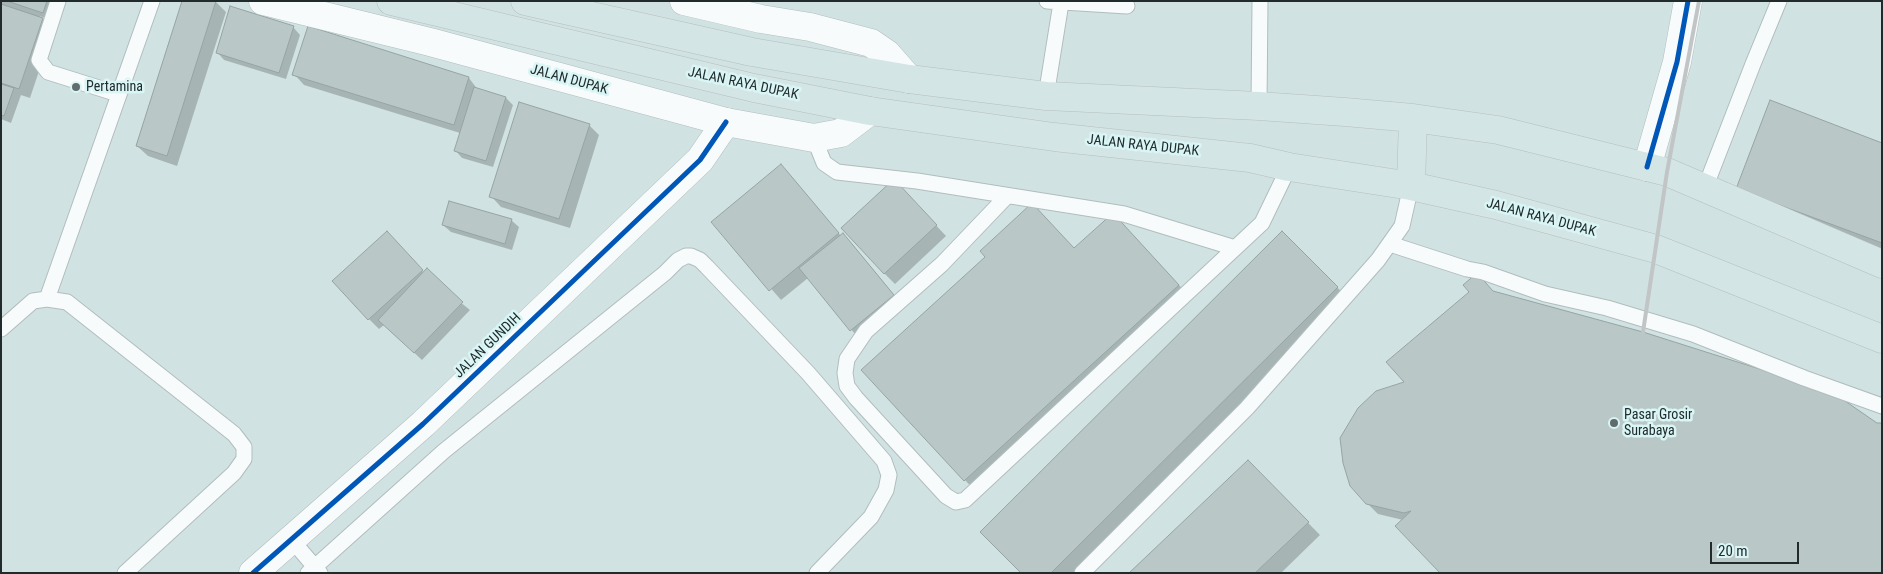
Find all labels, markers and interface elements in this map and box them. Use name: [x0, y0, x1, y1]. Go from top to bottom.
street label: JALAN DUPAK: [528, 62, 610, 98]
street label: JALAN RAYA DUPAK: [686, 64, 800, 104]
place label: Pertamina: [86, 79, 143, 95]
marker: Pertamina: [70, 81, 82, 93]
street label: JALAN RAYA DUPAK: [1086, 132, 1200, 160]
street label: JALAN RAYA DUPAK: [1484, 195, 1598, 241]
street label: JALAN GUNDIH: [451, 310, 525, 382]
place label: Pasar Grosir Surabaya: [1624, 407, 1692, 440]
marker: Pasar Grosir Surabaya: [1608, 417, 1620, 429]
scale bar: [1713, 532, 1802, 564]
text: 20 m: [1718, 542, 1748, 560]

